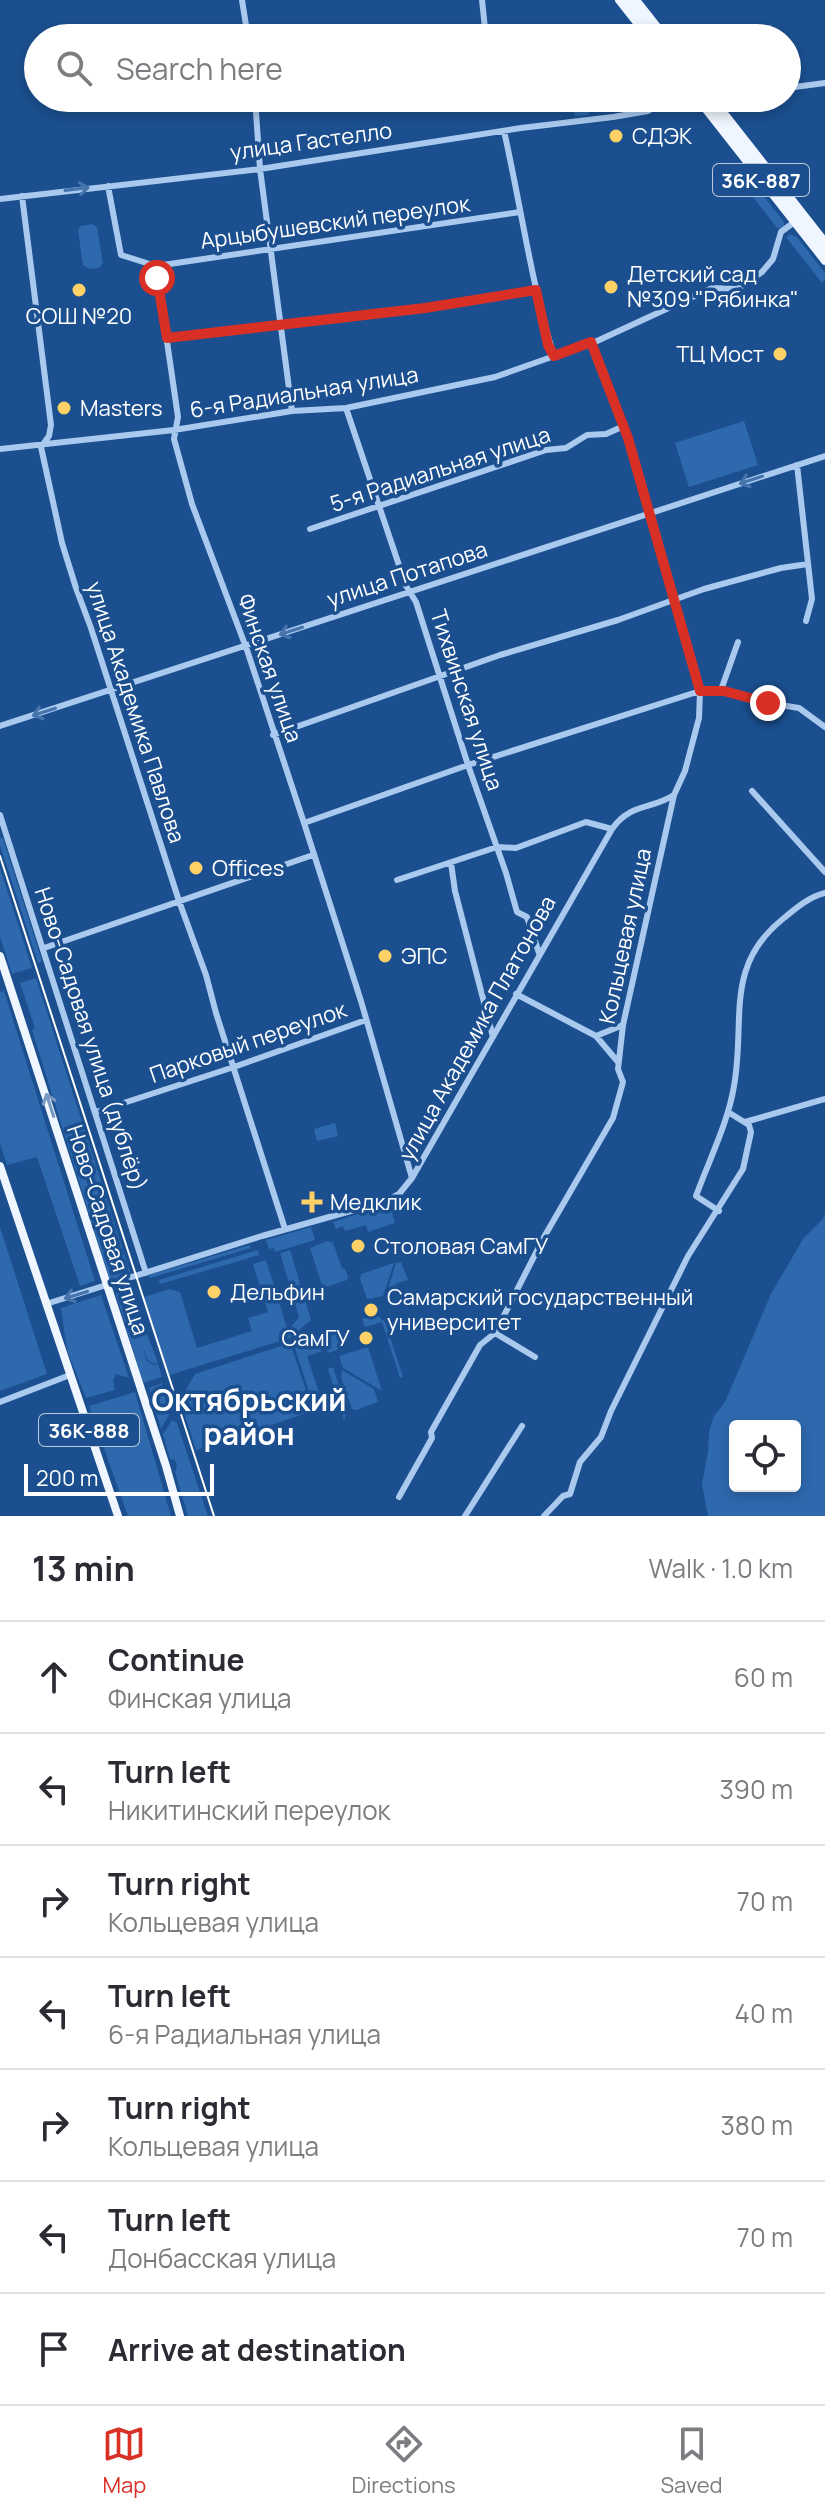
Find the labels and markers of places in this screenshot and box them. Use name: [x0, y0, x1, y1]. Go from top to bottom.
place label: СДЭК: [632, 121, 693, 151]
marker: СДЭК: [607, 127, 625, 145]
place label: Детский сад №309 "Рябинка": [627, 259, 799, 314]
marker: Детский сад №309 "Рябинка": [602, 278, 620, 296]
marker: СОШ №20: [70, 281, 88, 299]
place label: СОШ №20: [26, 301, 132, 331]
place label: ТЦ Мост: [676, 339, 764, 369]
marker: ТЦ Мост: [771, 345, 789, 363]
place label: Masters: [80, 393, 163, 423]
marker: Masters: [55, 399, 73, 417]
place label: Offices: [212, 853, 284, 883]
marker: Offices: [187, 859, 205, 877]
place label: ЭПС: [401, 941, 447, 971]
marker: ЭПС: [376, 947, 394, 965]
place label: Медклик: [330, 1187, 422, 1217]
marker: Медклик: [301, 1191, 323, 1213]
place label: Столовая СамГУ: [374, 1231, 549, 1261]
marker: Столовая СамГУ: [349, 1237, 367, 1255]
place label: Дельфин: [230, 1277, 325, 1307]
place label: Самарский государственный университет: [387, 1282, 693, 1337]
marker: Дельфин: [205, 1283, 223, 1301]
marker: Самарский государственный университет: [362, 1301, 380, 1319]
place label: СамГУ: [281, 1323, 350, 1353]
marker: СамГУ: [357, 1329, 375, 1347]

